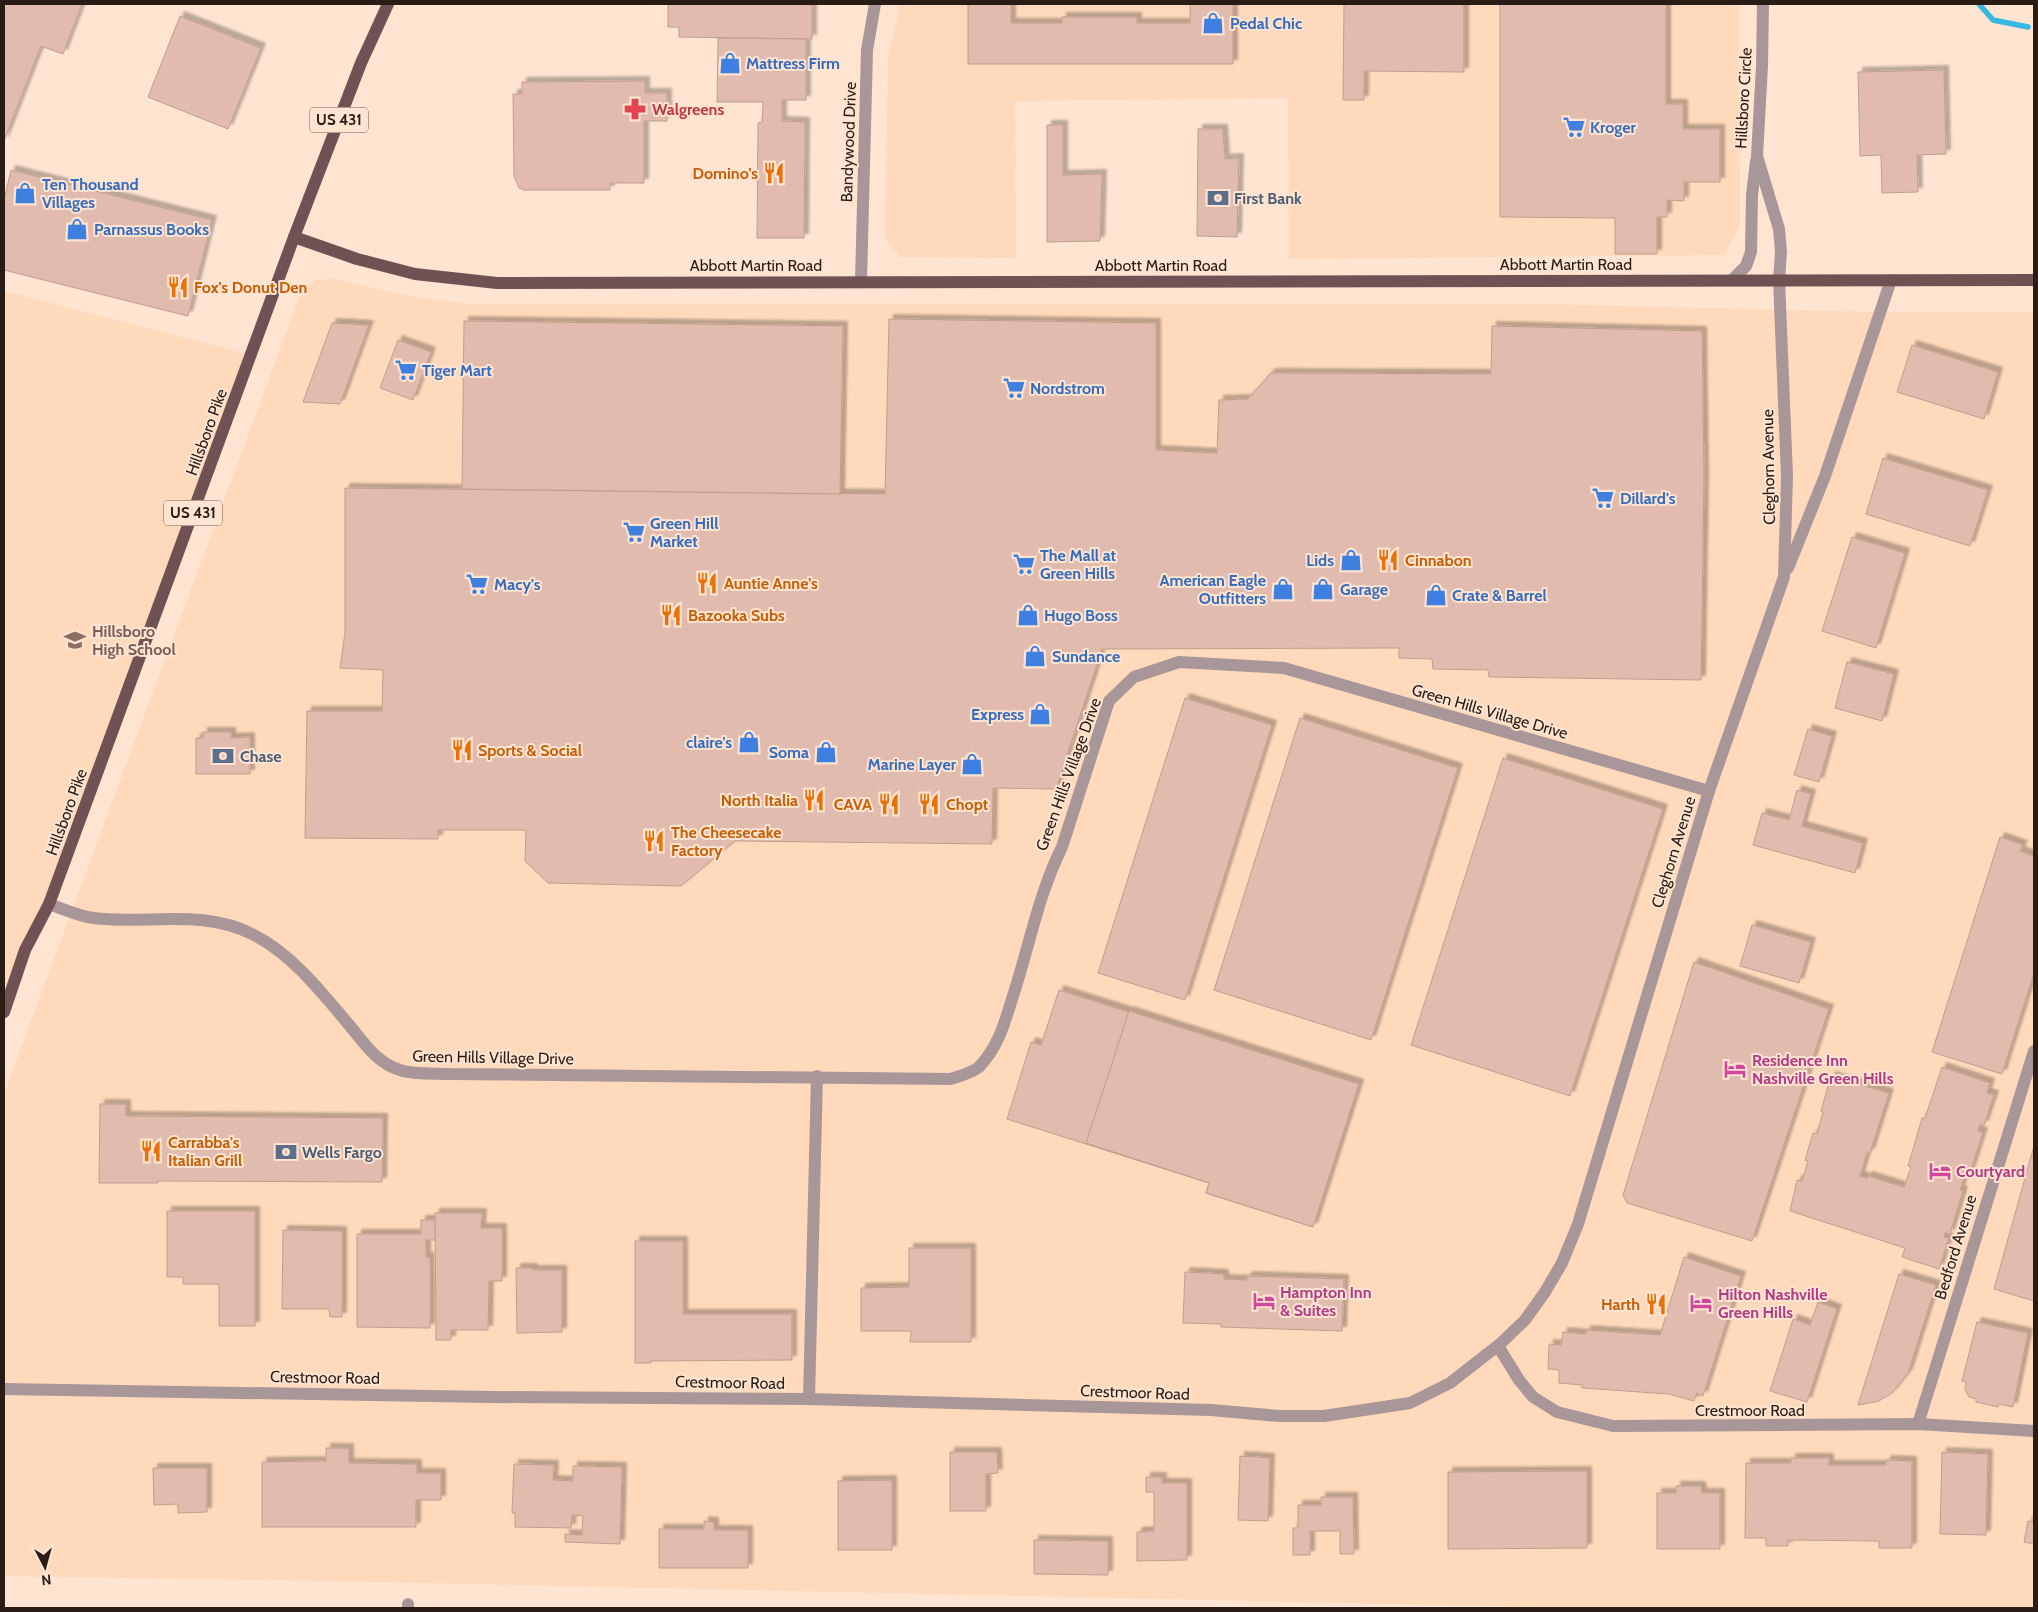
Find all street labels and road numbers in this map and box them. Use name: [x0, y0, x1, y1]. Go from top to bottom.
street label: Hillsboro Circle: [1731, 47, 1756, 149]
street label: Bandywood Drive: [837, 81, 860, 203]
road number: US 431: [310, 108, 368, 132]
street label: Abbott Martin Road: [1500, 255, 1632, 274]
street label: Abbott Martin Road: [690, 256, 822, 275]
street label: Abbott Martin Road: [1095, 256, 1227, 275]
street label: Hillsboro Pike: [182, 386, 231, 478]
street label: Cleghorn Avenue: [1758, 409, 1779, 525]
road number: US 431: [164, 500, 222, 526]
street label: Green Hills Village Drive: [1410, 680, 1570, 743]
street label: Green Hills Village Drive: [1032, 695, 1105, 853]
street label: Hillsboro Pike: [42, 766, 91, 858]
street label: Cleghorn Avenue: [1648, 794, 1699, 910]
street label: Green Hills Village Drive: [412, 1047, 574, 1068]
street label: Bedford Avenue: [1931, 1192, 1980, 1302]
street label: Crestmoor Road: [270, 1367, 380, 1388]
street label: Crestmoor Road: [675, 1372, 785, 1393]
street label: Crestmoor Road: [1080, 1381, 1190, 1404]
street label: Crestmoor Road: [1695, 1401, 1805, 1420]

